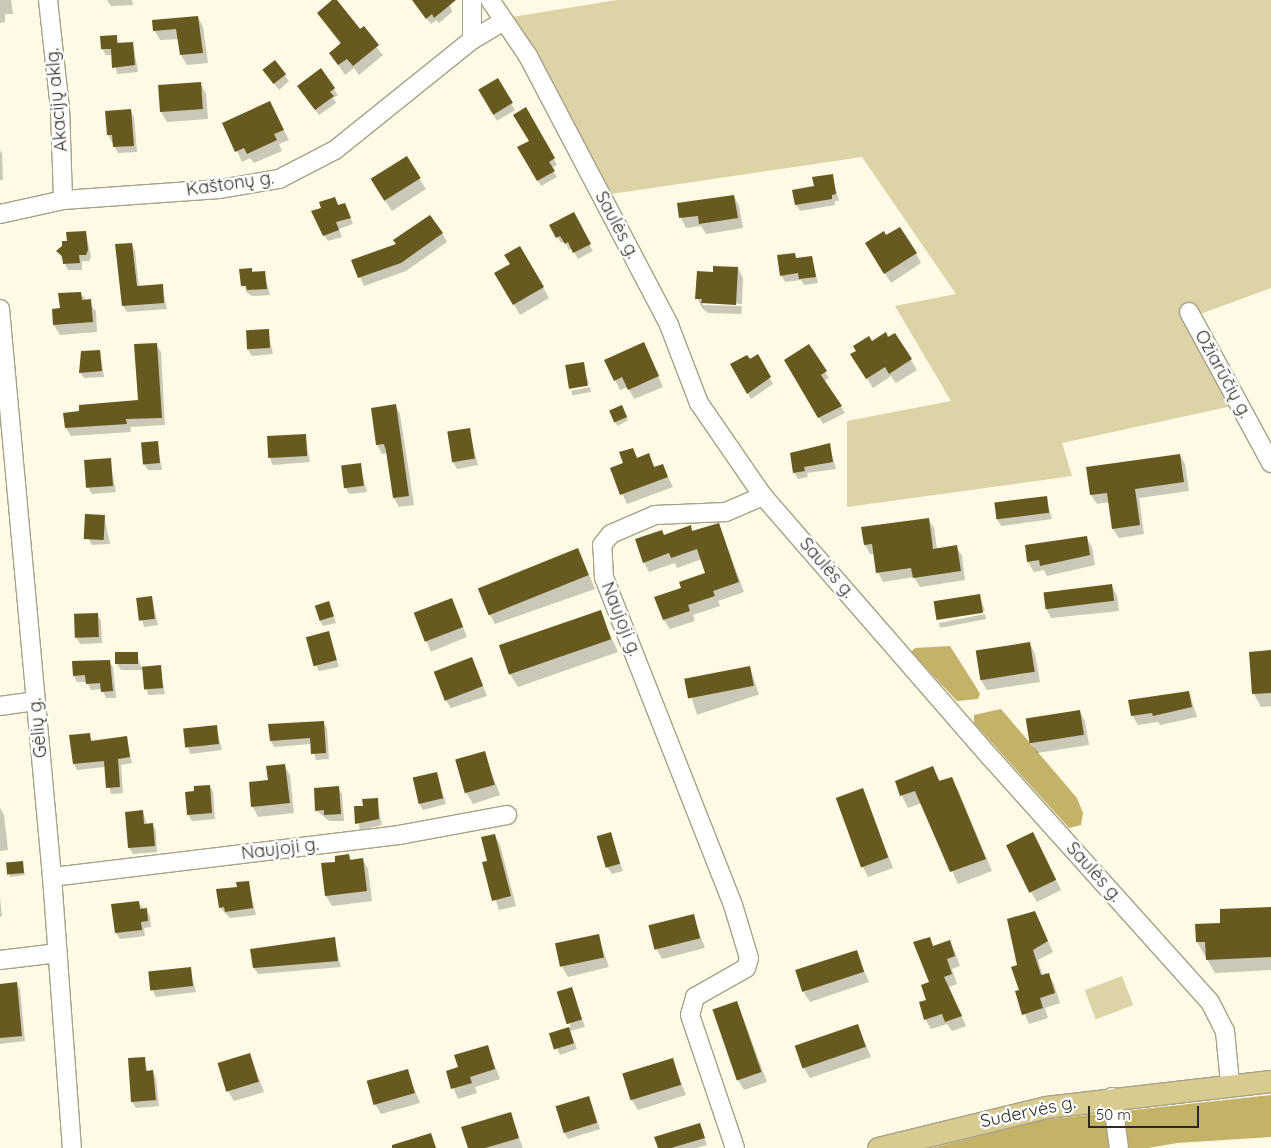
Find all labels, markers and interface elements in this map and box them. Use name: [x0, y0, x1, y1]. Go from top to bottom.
street label: Akacijų aklg.: [42, 47, 72, 153]
street label: Kaštonų g.: [185, 167, 275, 201]
street label: Saulės g.: [590, 188, 644, 262]
street label: Ožiarūčių g.: [1190, 326, 1256, 422]
street label: Saulės g.: [795, 533, 859, 603]
street label: Naujoji g.: [596, 579, 646, 659]
street label: Gėlių g.: [24, 697, 52, 759]
street label: Naujoji g.: [240, 834, 320, 864]
street label: Saulės g.: [1062, 838, 1126, 906]
street label: Sudervės g.: [978, 1091, 1078, 1133]
scale bar: [1091, 1096, 1202, 1128]
text: 50 m: [1096, 1105, 1131, 1124]

